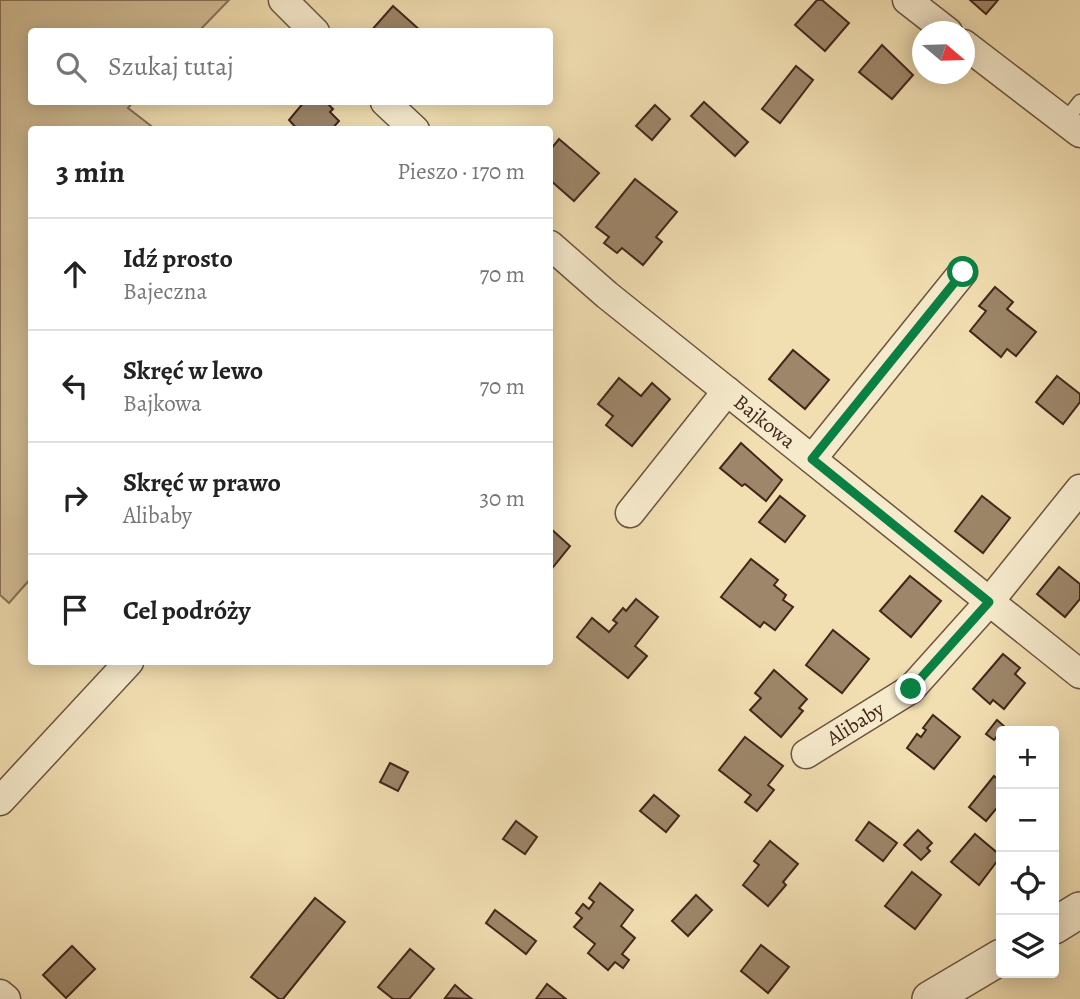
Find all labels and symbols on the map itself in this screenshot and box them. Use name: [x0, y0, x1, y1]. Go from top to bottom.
north arrow: [912, 21, 975, 84]
route start: [947, 256, 978, 287]
street label: Bajkowa: [728, 388, 802, 455]
route end: [895, 673, 926, 704]
street label: Alibaby: [820, 695, 890, 753]

